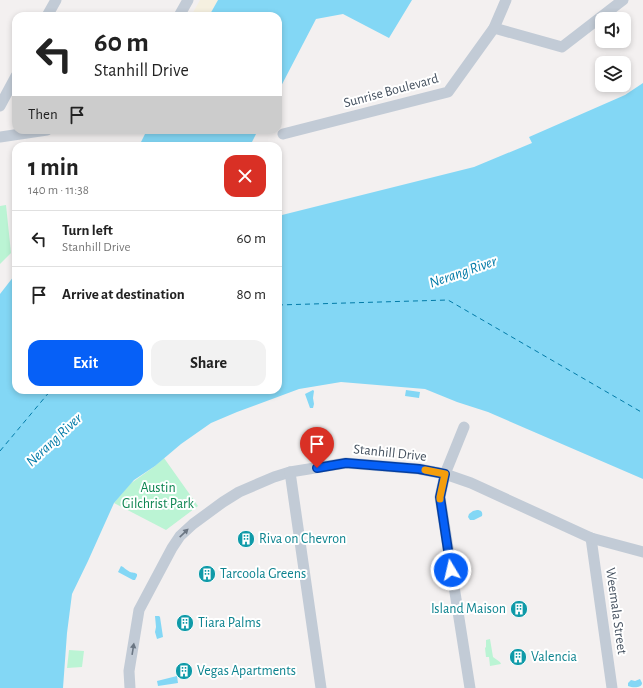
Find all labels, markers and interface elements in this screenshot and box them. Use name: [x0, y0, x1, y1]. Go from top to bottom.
map controls: [595, 12, 631, 92]
button: sound: [595, 12, 631, 48]
icon: left: [28, 28, 80, 80]
text: 60 m: [94, 29, 149, 57]
button: layers: [595, 56, 631, 92]
text: Stanhill Drive: [94, 62, 189, 80]
street label: Sunrise Boulevard: [342, 72, 440, 110]
icon: arrive: [66, 104, 88, 126]
text: Then: [28, 107, 58, 122]
button: close: [224, 155, 266, 197]
text: 1 min: [28, 156, 79, 180]
text: 140 m · 11:38: [28, 184, 89, 197]
text: Turn left: [62, 223, 113, 238]
icon: left: [28, 228, 50, 250]
text: 60 m: [237, 231, 266, 246]
text: Stanhill Drive: [62, 241, 130, 254]
water label: Nerang River: [427, 253, 500, 290]
icon: arrive: [28, 284, 50, 306]
text: Arrive at destination: [62, 287, 185, 302]
text: 80 m: [236, 287, 266, 302]
button: Exit: [28, 340, 143, 386]
button: Share: [151, 340, 266, 386]
water label: Nerang River: [23, 410, 86, 469]
pin: [300, 427, 334, 468]
icon: arrive: [306, 433, 328, 455]
street label: Stanhill Drive: [353, 442, 427, 464]
park label: Austin Gilchrist Park: [122, 481, 195, 511]
one-way arrow: [179, 528, 189, 537]
building icon: Riva on Chevron: [236, 529, 256, 549]
place label: Riva on Chevron: [259, 532, 346, 546]
position arrow: [430, 549, 472, 591]
building icon: Tarcoola Greens: [197, 564, 217, 584]
place label: Tarcoola Greens: [220, 567, 306, 581]
street label: Weemala Street: [603, 567, 629, 656]
building icon: Island Maison: [509, 599, 529, 619]
place label: Island Maison: [431, 602, 506, 616]
building icon: Tiara Palms: [175, 613, 195, 633]
place label: Tiara Palms: [198, 616, 261, 630]
one-way arrow: [130, 643, 136, 655]
building icon: Valencia: [508, 647, 528, 667]
place label: Valencia: [531, 650, 578, 664]
building icon: Vegas Apartments: [174, 661, 194, 681]
place label: Vegas Apartments: [197, 664, 296, 678]

